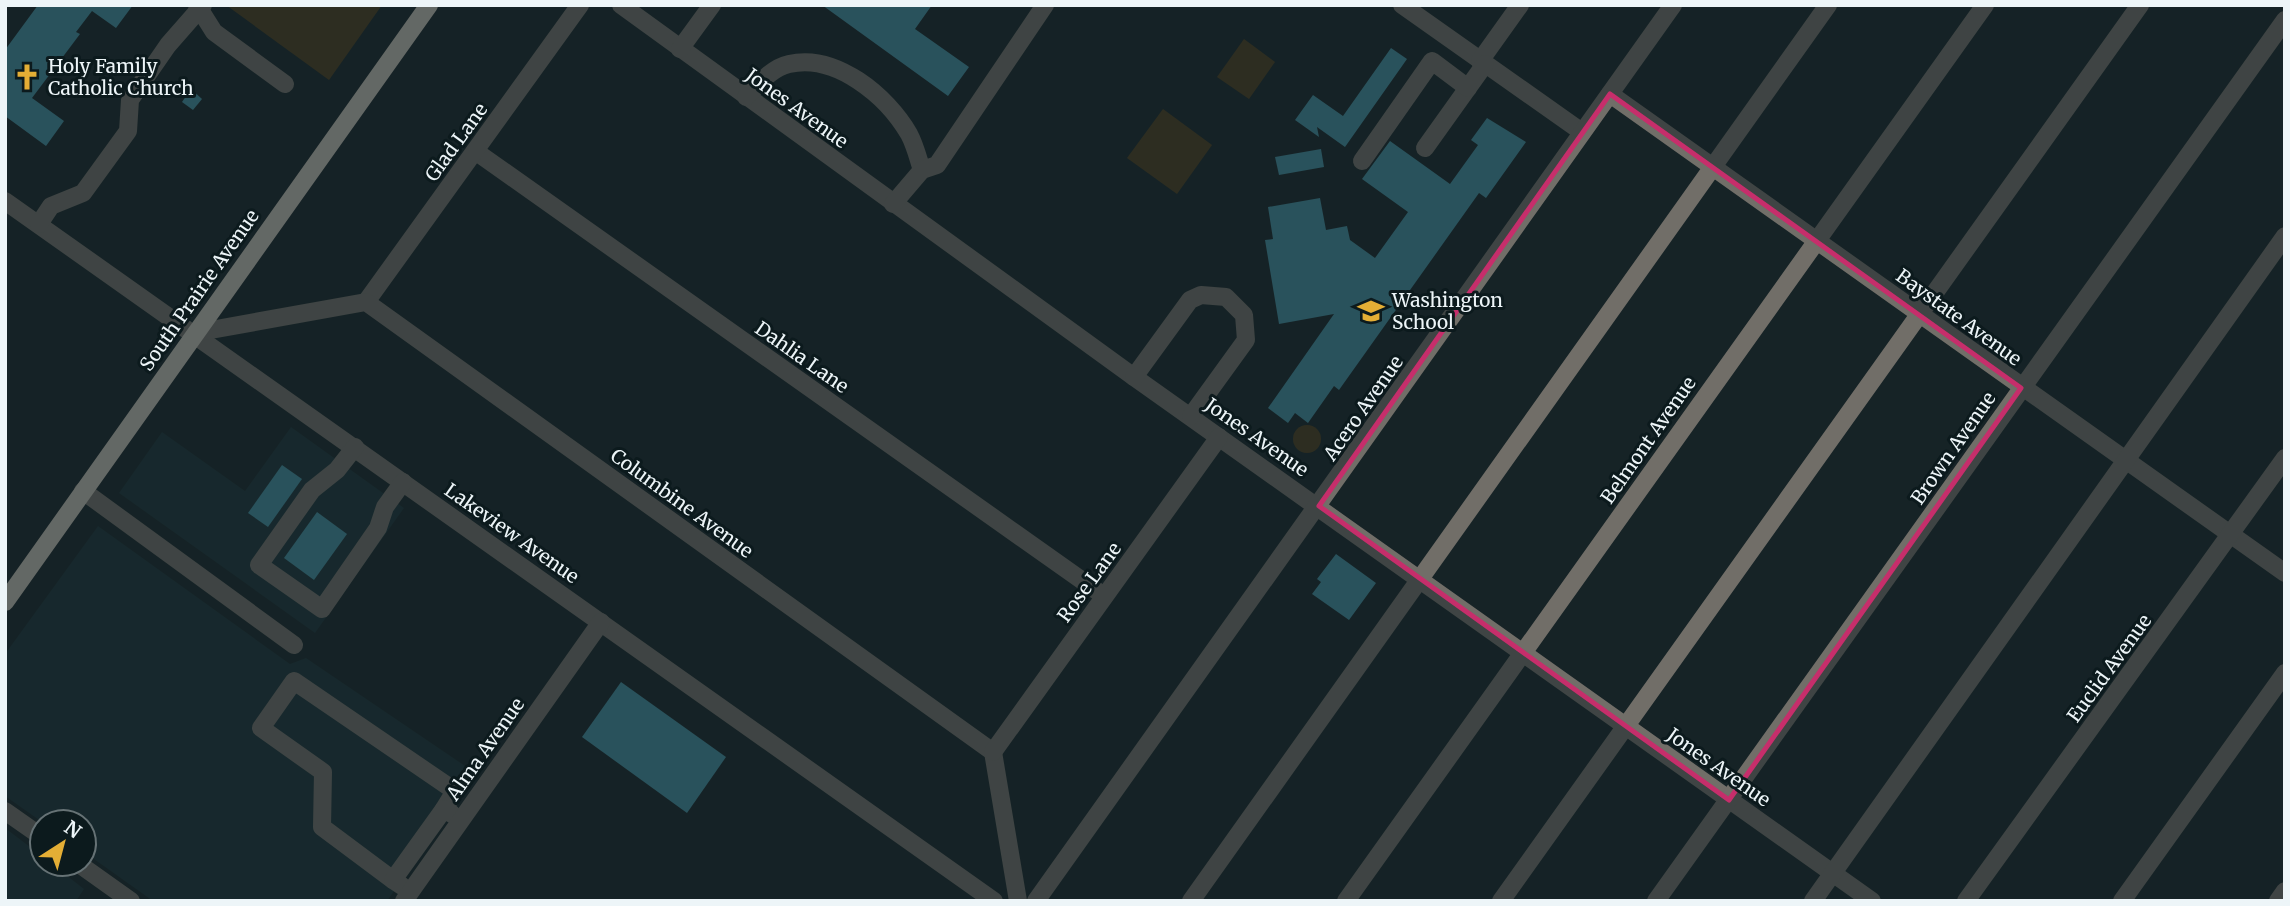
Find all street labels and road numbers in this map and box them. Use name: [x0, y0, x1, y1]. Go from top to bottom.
street label: Jones Avenue: [740, 62, 853, 153]
street label: Glad Lane: [420, 98, 492, 186]
street label: South Prairie Avenue: [134, 205, 264, 375]
street label: Baystate Avenue: [1892, 263, 2026, 371]
street label: Dahlia Lane: [751, 316, 854, 398]
street label: Acero Avenue: [1317, 351, 1408, 466]
street label: Belmont Avenue: [1595, 372, 1701, 508]
street label: Brown Avenue: [1905, 387, 2001, 509]
street label: Jones Avenue: [1200, 392, 1313, 482]
street label: Columbine Avenue: [606, 443, 758, 563]
street label: Lakeview Avenue: [440, 478, 584, 588]
street label: Rose Lane: [1052, 537, 1126, 627]
street label: Euclid Avenue: [2062, 609, 2156, 727]
street label: Alma Avenue: [440, 693, 529, 806]
street label: Jones Avenue: [1662, 722, 1775, 812]

